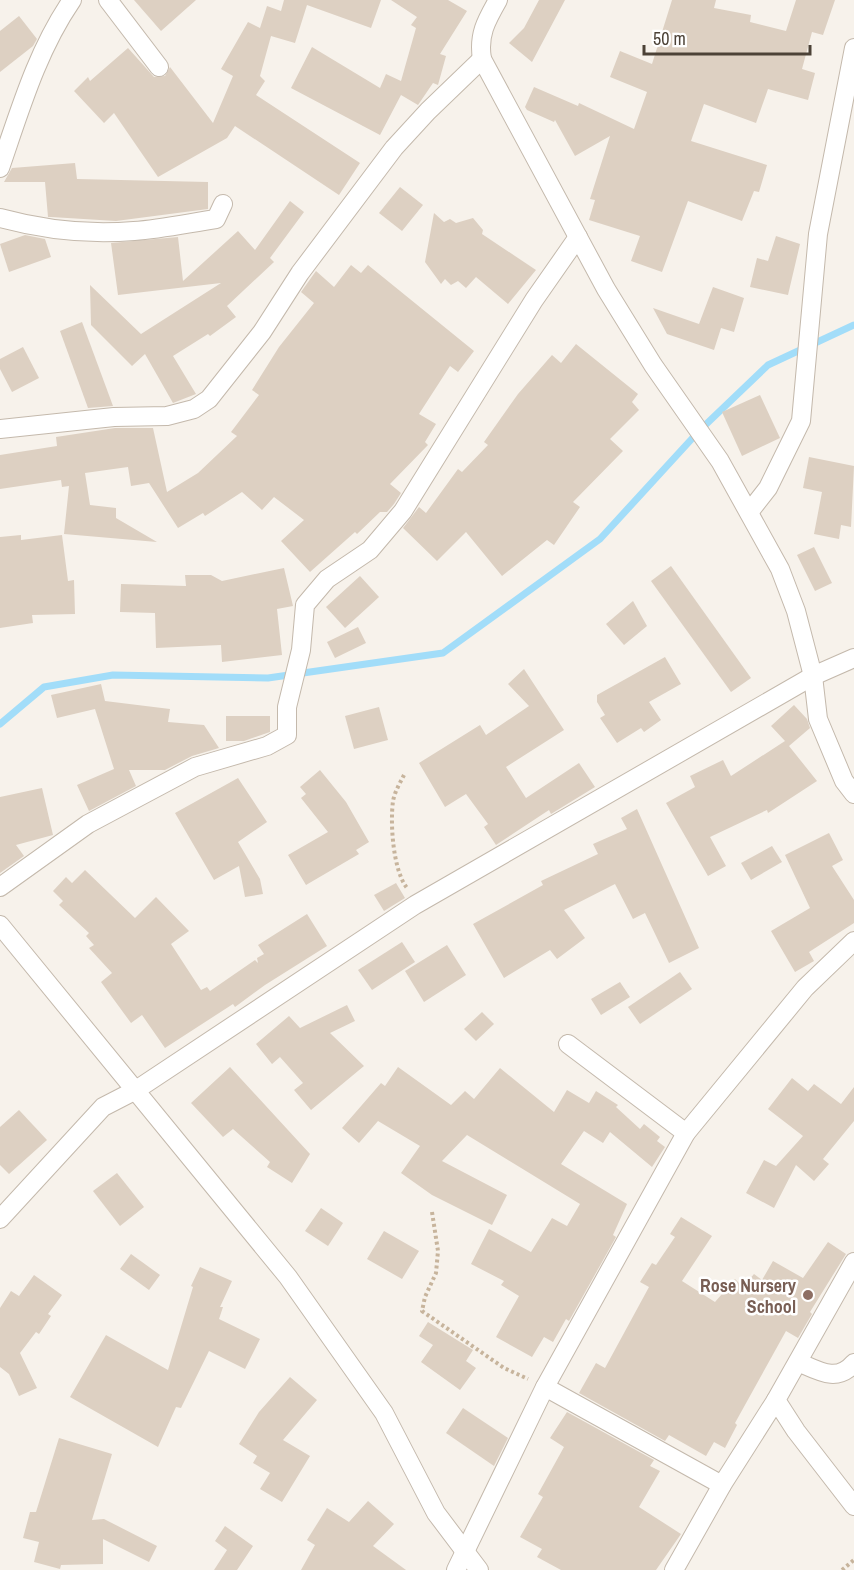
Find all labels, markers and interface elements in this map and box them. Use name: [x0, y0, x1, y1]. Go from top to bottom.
scale bar: [644, 18, 810, 56]
text: 50 m: [653, 26, 686, 51]
place label: Rose Nursery School: [700, 1273, 797, 1319]
marker: Rose Nursery School: [801, 1288, 815, 1302]

